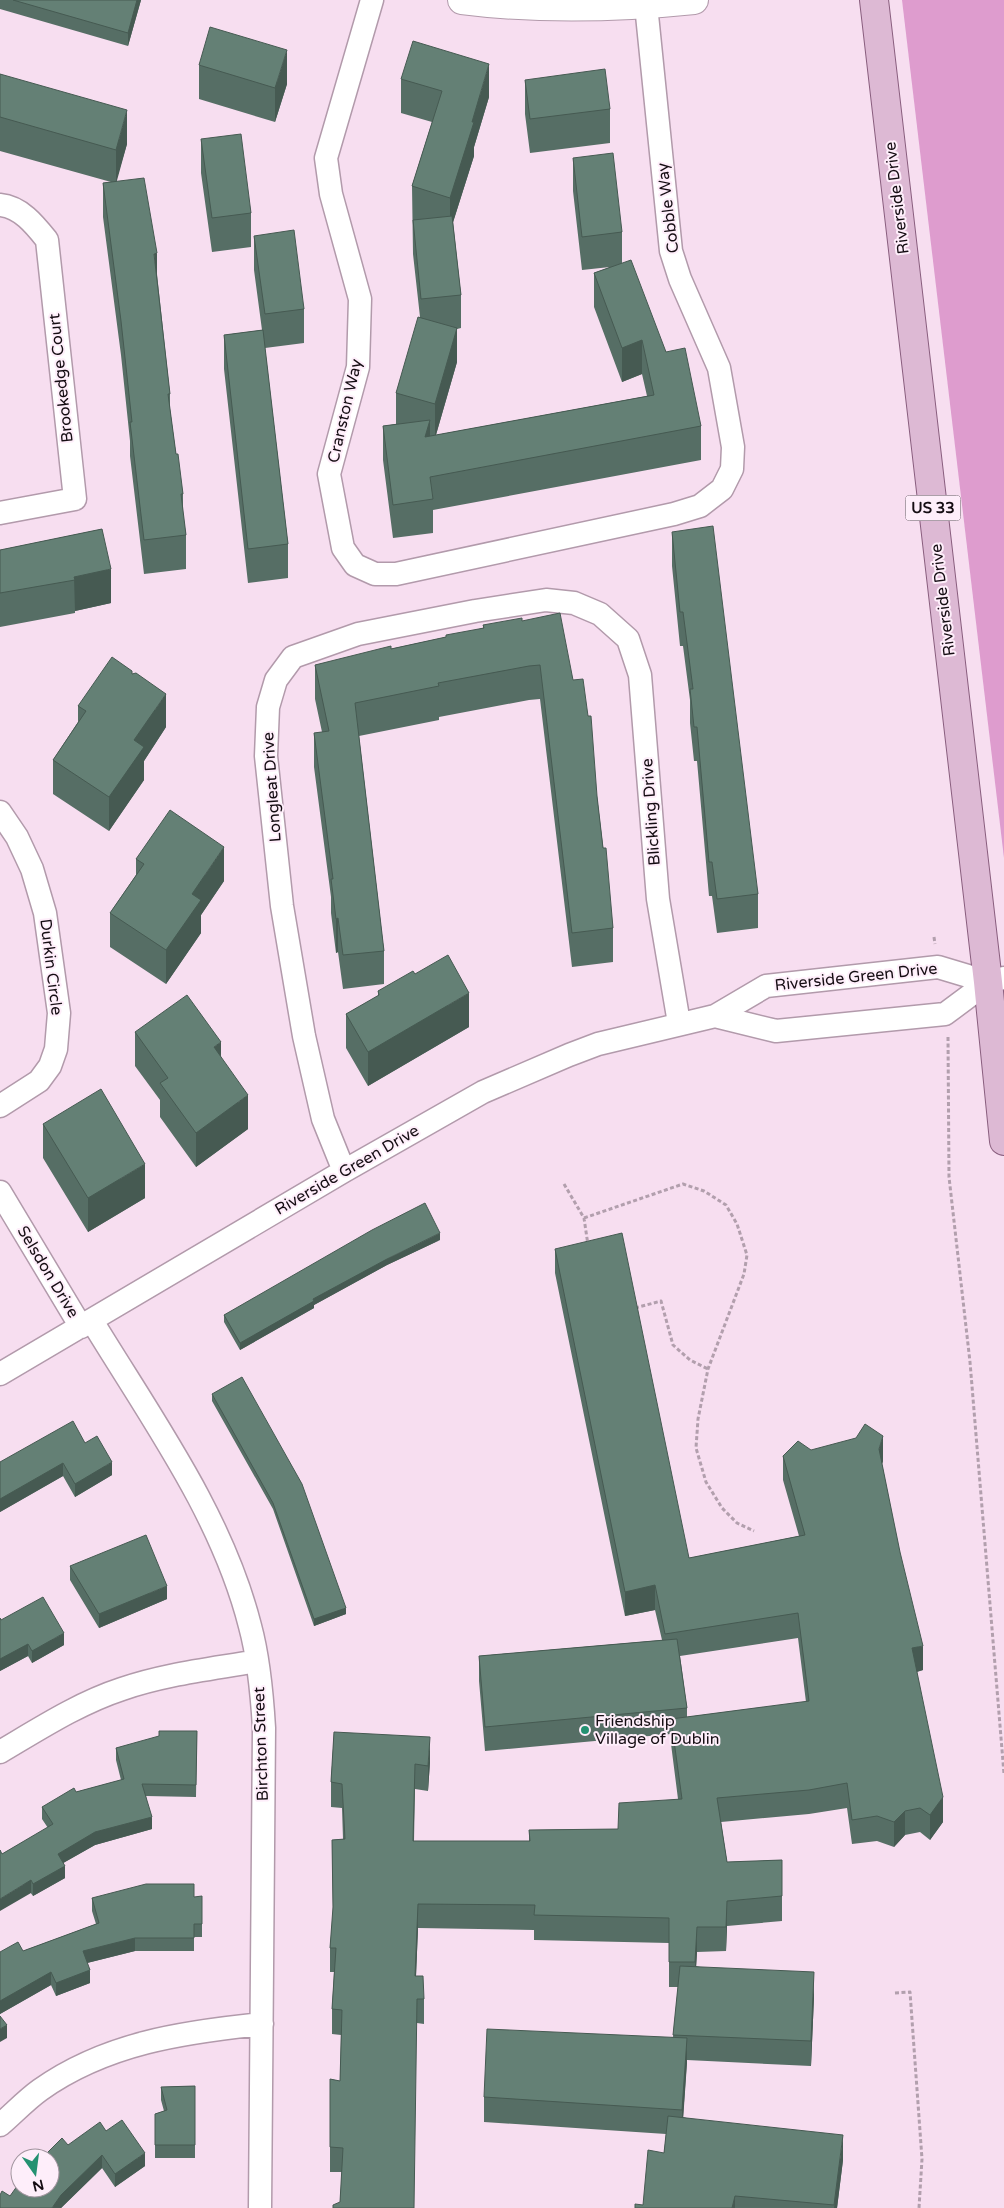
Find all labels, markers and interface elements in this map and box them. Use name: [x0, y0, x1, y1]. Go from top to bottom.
street label: Riverside Drive: [880, 141, 914, 255]
street label: Cobble Way: [652, 161, 683, 254]
street label: Brookedge Court: [44, 312, 78, 444]
street label: Cranston Way: [323, 357, 367, 465]
road number: US 33: [906, 496, 960, 520]
street label: Riverside Drive: [926, 543, 960, 657]
street label: Longleat Drive: [258, 731, 286, 843]
street label: Blickling Drive: [637, 758, 665, 866]
street label: Durkin Circle: [35, 918, 67, 1016]
street label: Riverside Green Drive: [774, 959, 938, 995]
street label: Riverside Green Drive: [271, 1121, 423, 1219]
street label: Selsdon Drive: [13, 1222, 83, 1322]
street label: Birchton Street: [249, 1687, 273, 1801]
place label: Friendship Village of Dublin: [595, 1711, 720, 1749]
marker: Friendship Village of Dublin: [579, 1724, 591, 1736]
north arrow: [10, 2148, 60, 2198]
text: N: [31, 2176, 46, 2195]

